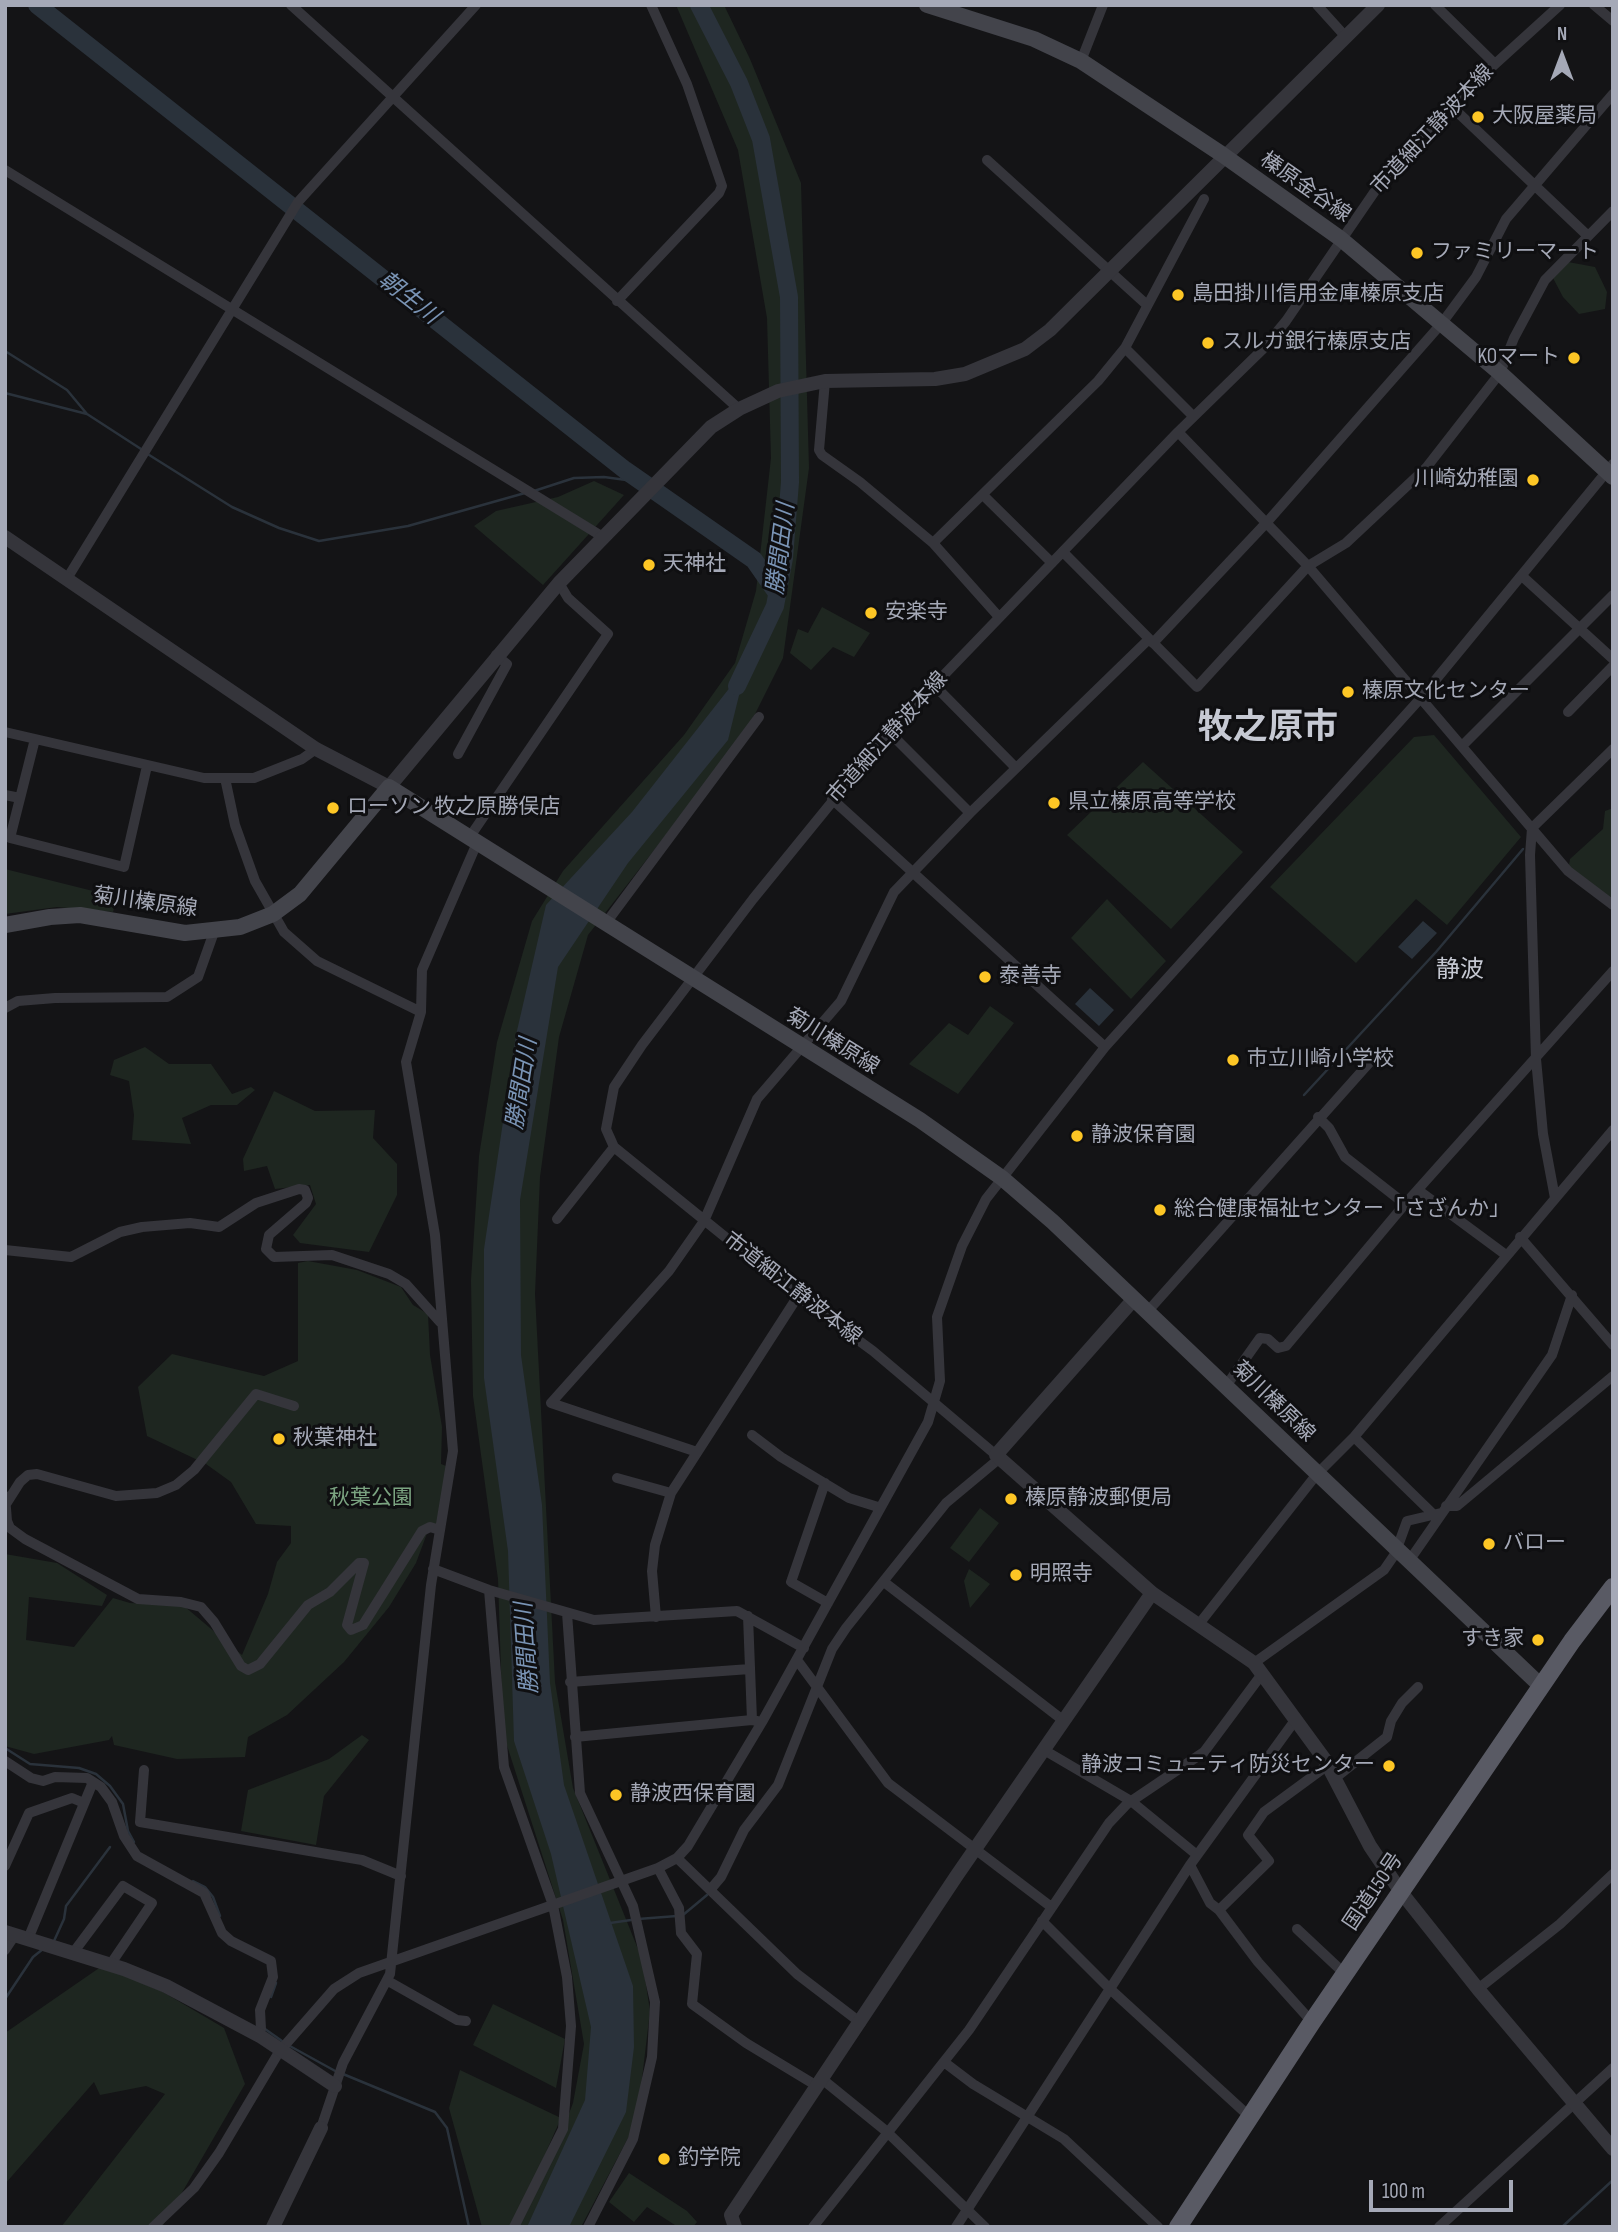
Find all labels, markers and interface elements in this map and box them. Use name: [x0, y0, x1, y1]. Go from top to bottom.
north arrow: [1527, 21, 1597, 91]
text: N: [1557, 23, 1567, 46]
street label: 市道細江静波本線: [1366, 60, 1500, 200]
place label: 大阪屋薬局: [1492, 104, 1597, 130]
marker: 大阪屋薬局: [1470, 109, 1486, 125]
street label: 榛原金谷線: [1255, 148, 1355, 228]
place label: ファミリーマート: [1431, 240, 1599, 266]
marker: ファミリーマート: [1409, 245, 1425, 261]
water label: 朝生川: [372, 267, 444, 331]
place label: 島田掛川信用金庫榛原支店: [1192, 282, 1444, 308]
marker: 島田掛川信用金庫榛原支店: [1170, 287, 1186, 303]
place label: スルガ銀行榛原支店: [1222, 330, 1411, 356]
marker: スルガ銀行榛原支店: [1200, 335, 1216, 351]
place label: KOマート: [1477, 345, 1560, 371]
marker: KOマート: [1566, 350, 1582, 366]
place label: 川崎幼稚園: [1414, 467, 1519, 493]
marker: 川崎幼稚園: [1525, 472, 1541, 488]
water label: 勝間田川: [763, 502, 801, 596]
place label: 天神社: [663, 552, 726, 578]
marker: 天神社: [641, 557, 657, 573]
place label: 安楽寺: [885, 600, 948, 626]
marker: 安楽寺: [863, 605, 879, 621]
street label: 市道細江静波本線: [822, 667, 954, 809]
place label: 榛原文化センター: [1362, 679, 1530, 705]
marker: 榛原文化センター: [1340, 684, 1356, 700]
district label: 牧之原市: [1198, 708, 1338, 750]
place label: 県立榛原高等学校: [1068, 790, 1236, 816]
place label: ローソン 牧之原勝俣店: [347, 795, 560, 821]
marker: 県立榛原高等学校: [1046, 795, 1062, 811]
marker: ローソン 牧之原勝俣店: [325, 800, 341, 816]
street label: 菊川榛原線: [91, 883, 199, 923]
district label: 静波: [1436, 957, 1484, 985]
place label: 泰善寺: [999, 964, 1062, 990]
marker: 泰善寺: [977, 969, 993, 985]
street label: 菊川榛原線: [781, 1003, 883, 1081]
water label: 勝間田川: [502, 1036, 544, 1132]
place label: 市立川崎小学校: [1247, 1047, 1394, 1073]
marker: 市立川崎小学校: [1225, 1052, 1241, 1068]
place label: 静波保育園: [1091, 1123, 1196, 1149]
marker: 静波保育園: [1069, 1128, 1085, 1144]
place label: 総合健康福祉センター「さざんか」: [1174, 1197, 1510, 1223]
marker: 総合健康福祉センター「さざんか」: [1152, 1202, 1168, 1218]
street label: 市道細江静波本線: [718, 1227, 866, 1351]
street label: 菊川榛原線: [1226, 1356, 1320, 1448]
place label: 秋葉神社: [293, 1426, 377, 1452]
marker: 秋葉神社: [271, 1431, 287, 1447]
park label: 秋葉公園: [329, 1486, 413, 1512]
place label: 榛原静波郵便局: [1025, 1486, 1172, 1512]
marker: 榛原静波郵便局: [1003, 1491, 1019, 1507]
place label: バロー: [1503, 1531, 1566, 1557]
marker: バロー: [1481, 1536, 1497, 1552]
place label: 明照寺: [1030, 1562, 1093, 1588]
marker: 明照寺: [1008, 1567, 1024, 1583]
water label: 勝間田川: [511, 1601, 545, 1695]
place label: すき家: [1461, 1627, 1524, 1653]
marker: すき家: [1530, 1632, 1546, 1648]
place label: 静波コミュニティ防災センター: [1081, 1753, 1375, 1779]
marker: 静波コミュニティ防災センター: [1381, 1758, 1397, 1774]
place label: 静波西保育園: [630, 1782, 756, 1808]
marker: 静波西保育園: [608, 1787, 624, 1803]
street label: 国道150号: [1339, 1848, 1409, 1936]
place label: 釣学院: [678, 2146, 741, 2172]
marker: 釣学院: [656, 2151, 672, 2167]
scale bar: [1373, 2166, 1516, 2210]
text: 100 m: [1382, 2179, 1425, 2204]

